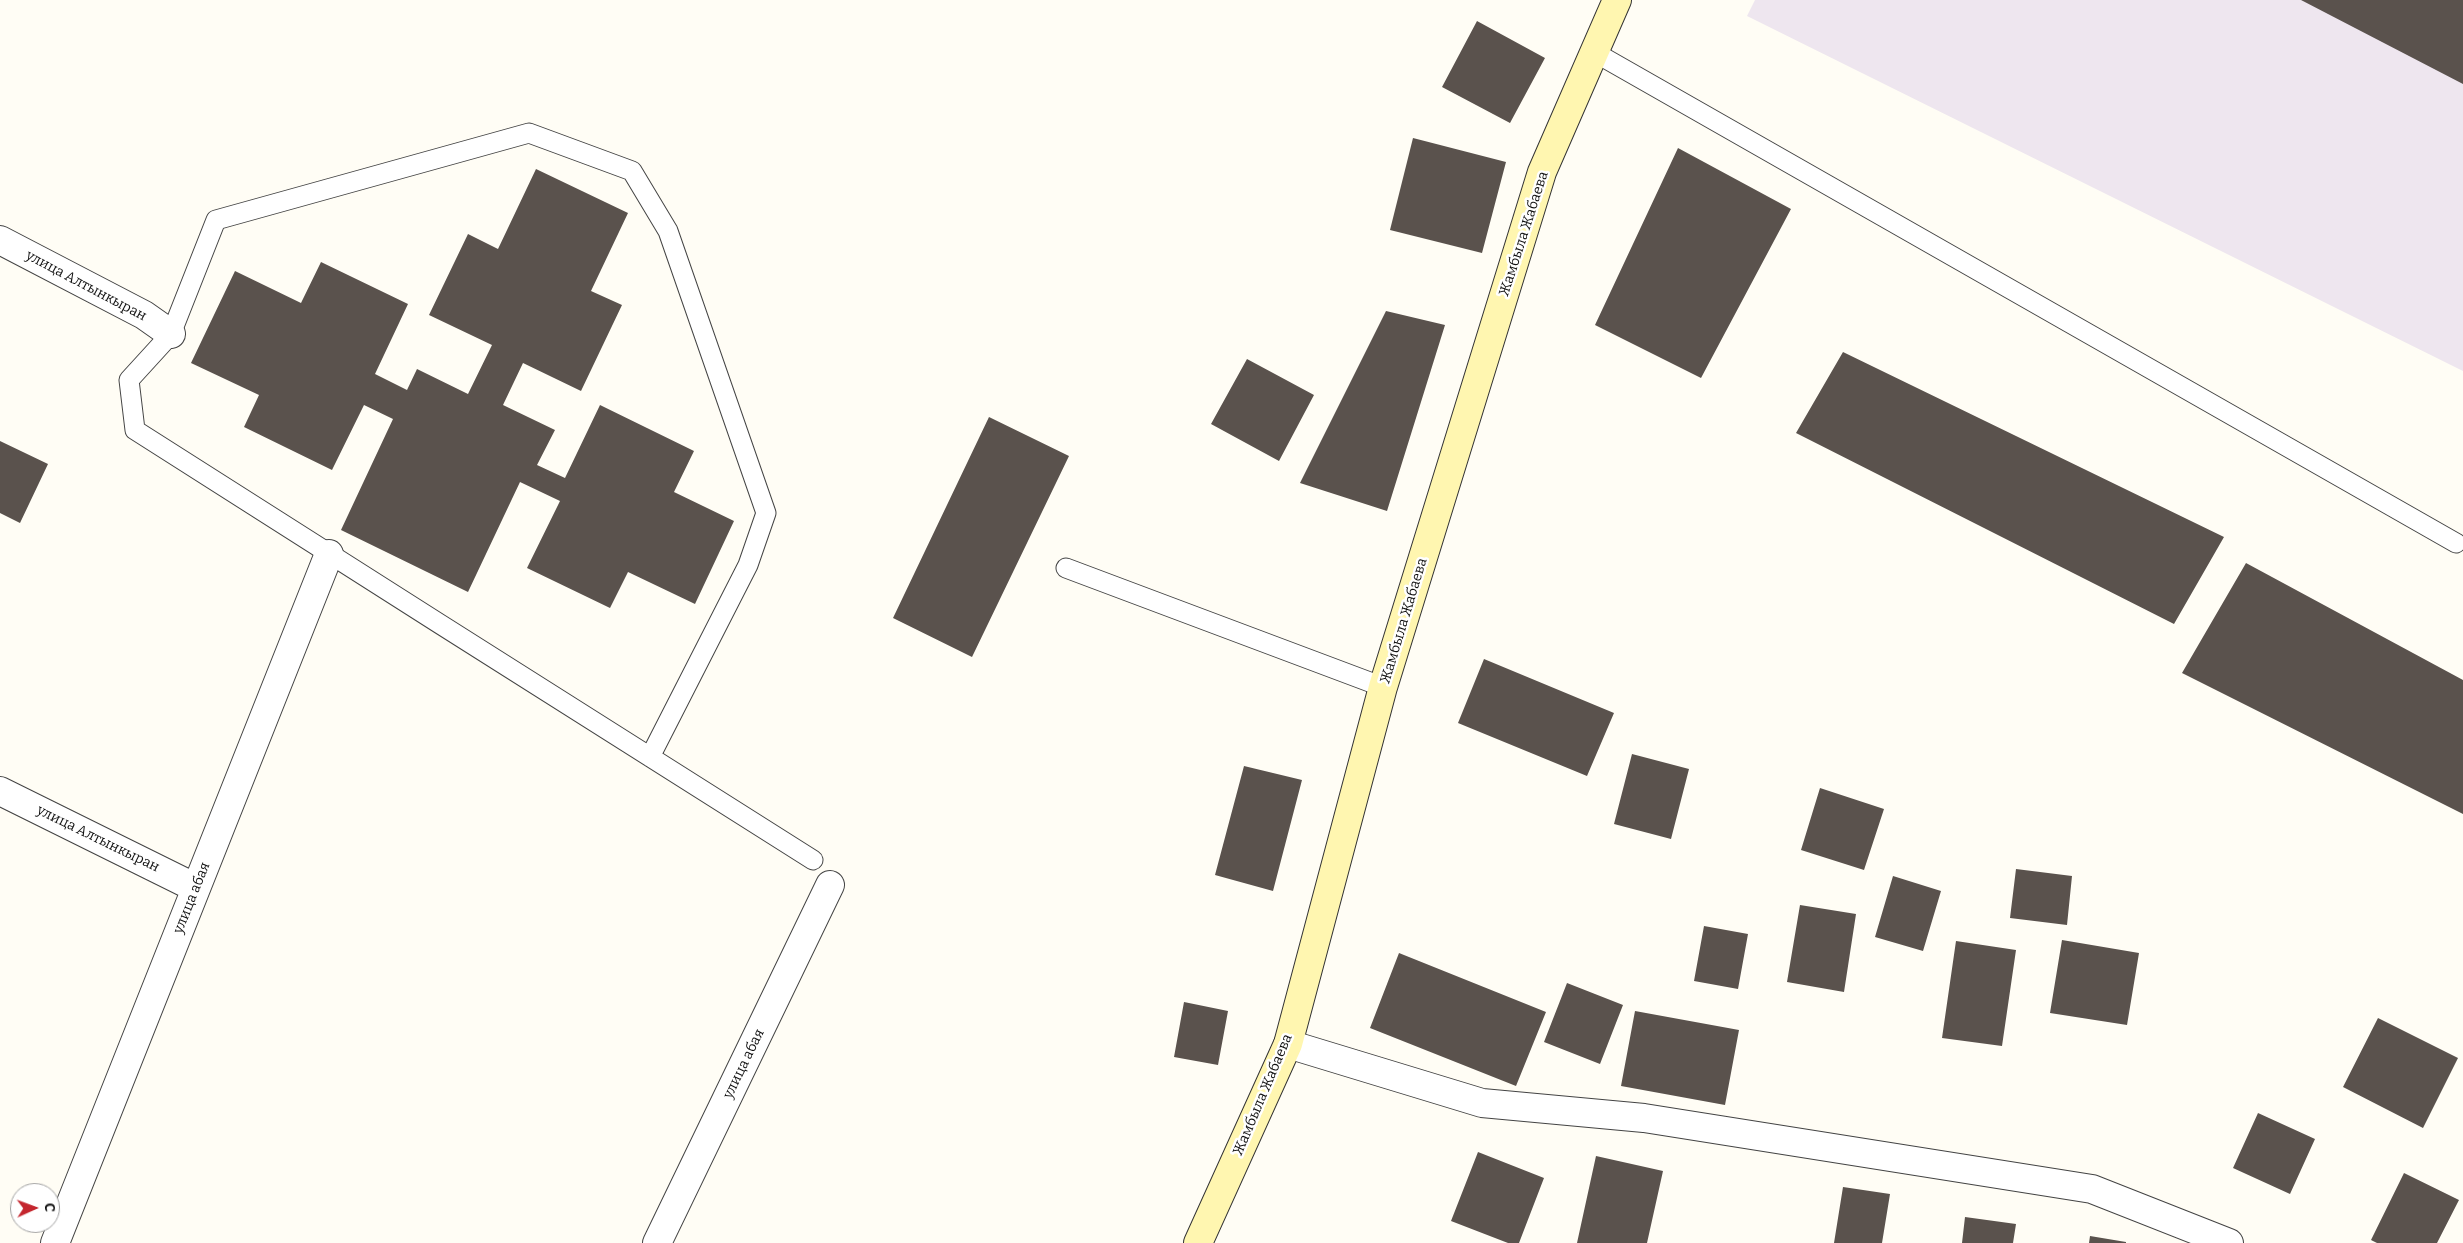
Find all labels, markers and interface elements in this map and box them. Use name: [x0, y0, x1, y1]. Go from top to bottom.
street label: Жамбыла Жабаева: [1496, 169, 1552, 299]
street label: улица Алтынкыран: [23, 247, 149, 325]
street label: Жамбыла Жабаева: [1377, 556, 1431, 686]
street label: улица Алтынкыран: [34, 802, 162, 876]
street label: улица абая: [170, 860, 214, 936]
street label: улица абая: [720, 1026, 768, 1102]
street label: Жамбыла Жабаева: [1230, 1032, 1296, 1158]
north arrow: [10, 1183, 60, 1233]
text: С: [41, 1203, 58, 1212]

